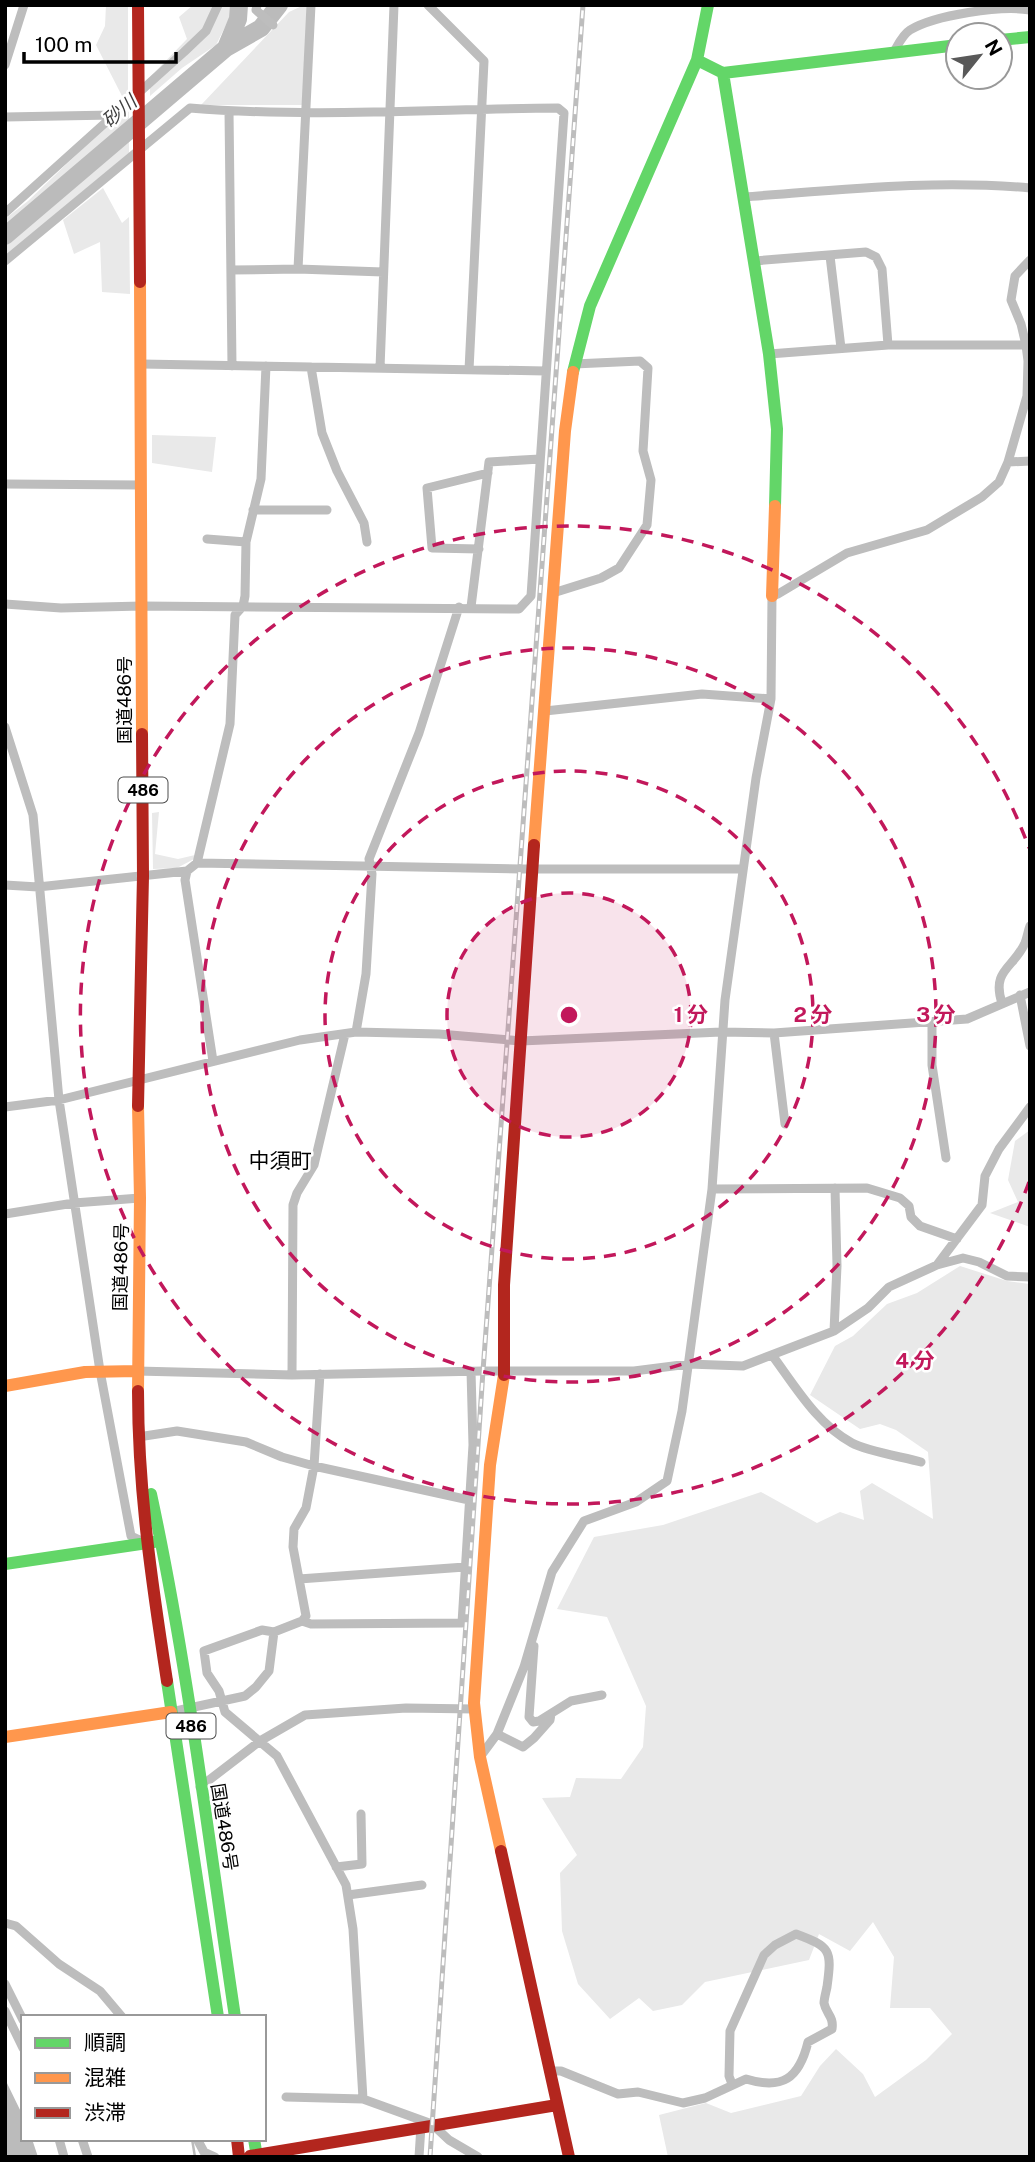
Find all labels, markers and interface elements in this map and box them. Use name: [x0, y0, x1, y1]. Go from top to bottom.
scale bar: [24, 21, 177, 65]
north arrow: [944, 21, 1014, 91]
text: 100 m: [35, 32, 92, 57]
text: N: [980, 36, 1007, 59]
water label: 砂川: [97, 89, 142, 132]
street label: 国道486号: [114, 656, 135, 744]
road number: 486: [118, 778, 168, 803]
text: 1 分: [674, 1002, 708, 1027]
text: 2 分: [793, 1002, 833, 1027]
text: 3 分: [916, 1002, 956, 1027]
centre of rings: [557, 1003, 581, 1027]
district label: 中須町: [249, 1148, 312, 1173]
street label: 国道486号: [109, 1223, 132, 1311]
text: 4 分: [895, 1348, 935, 1373]
road number: 486: [166, 1714, 216, 1738]
street label: 国道486号: [207, 1782, 242, 1872]
legend: [21, 2015, 266, 2141]
text: 順調: [84, 2030, 126, 2055]
text: 混雑: [84, 2065, 126, 2090]
text: 渋滞: [84, 2100, 126, 2125]

